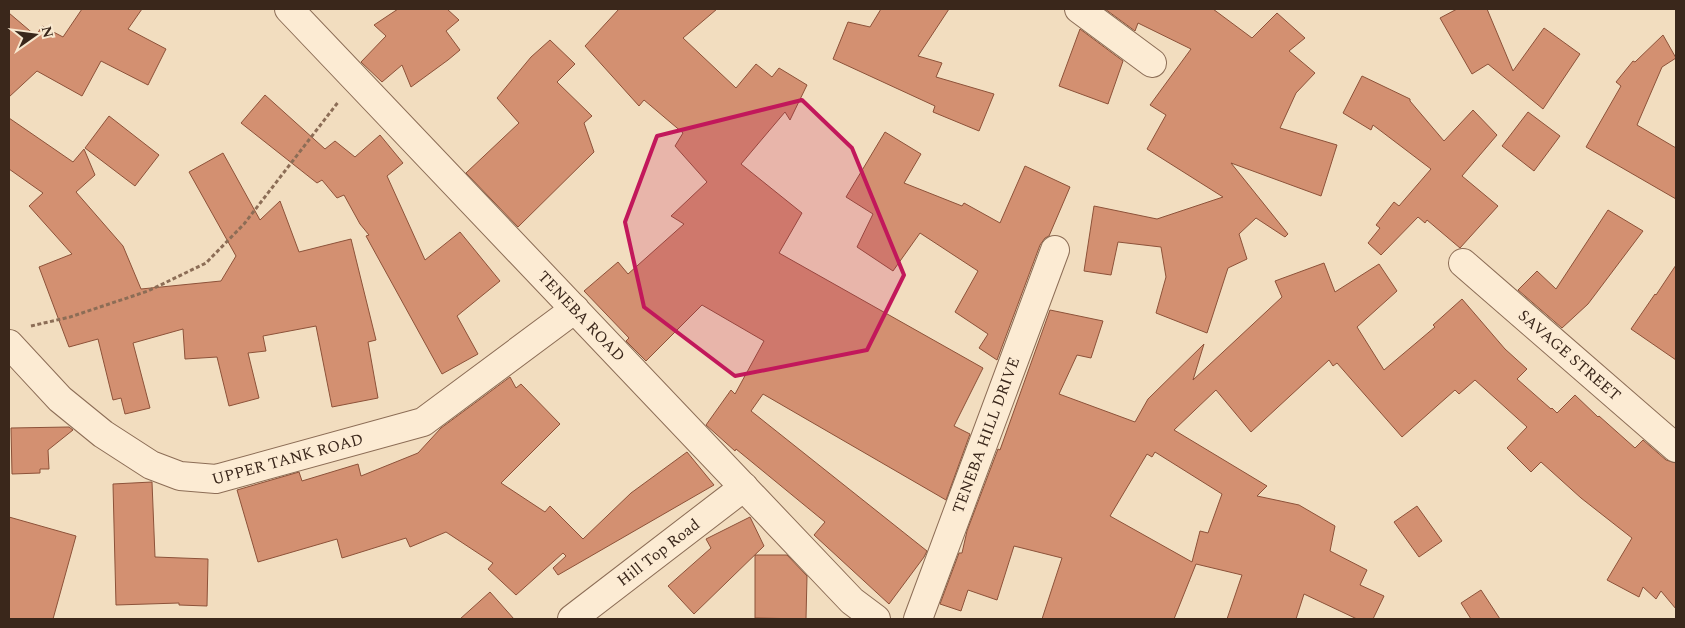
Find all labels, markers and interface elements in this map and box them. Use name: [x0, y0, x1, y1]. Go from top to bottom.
north arrow: [10, 10, 60, 60]
text: N: [36, 24, 59, 40]
street label: TENEBA ROAD: [532, 265, 631, 367]
street label: SAVAGE STREET: [1513, 304, 1626, 407]
street label: TENEBA HILL DRIVE: [946, 354, 1026, 517]
street label: UPPER TANK ROAD: [209, 427, 366, 492]
street label: Hill Top Road: [612, 513, 705, 592]

